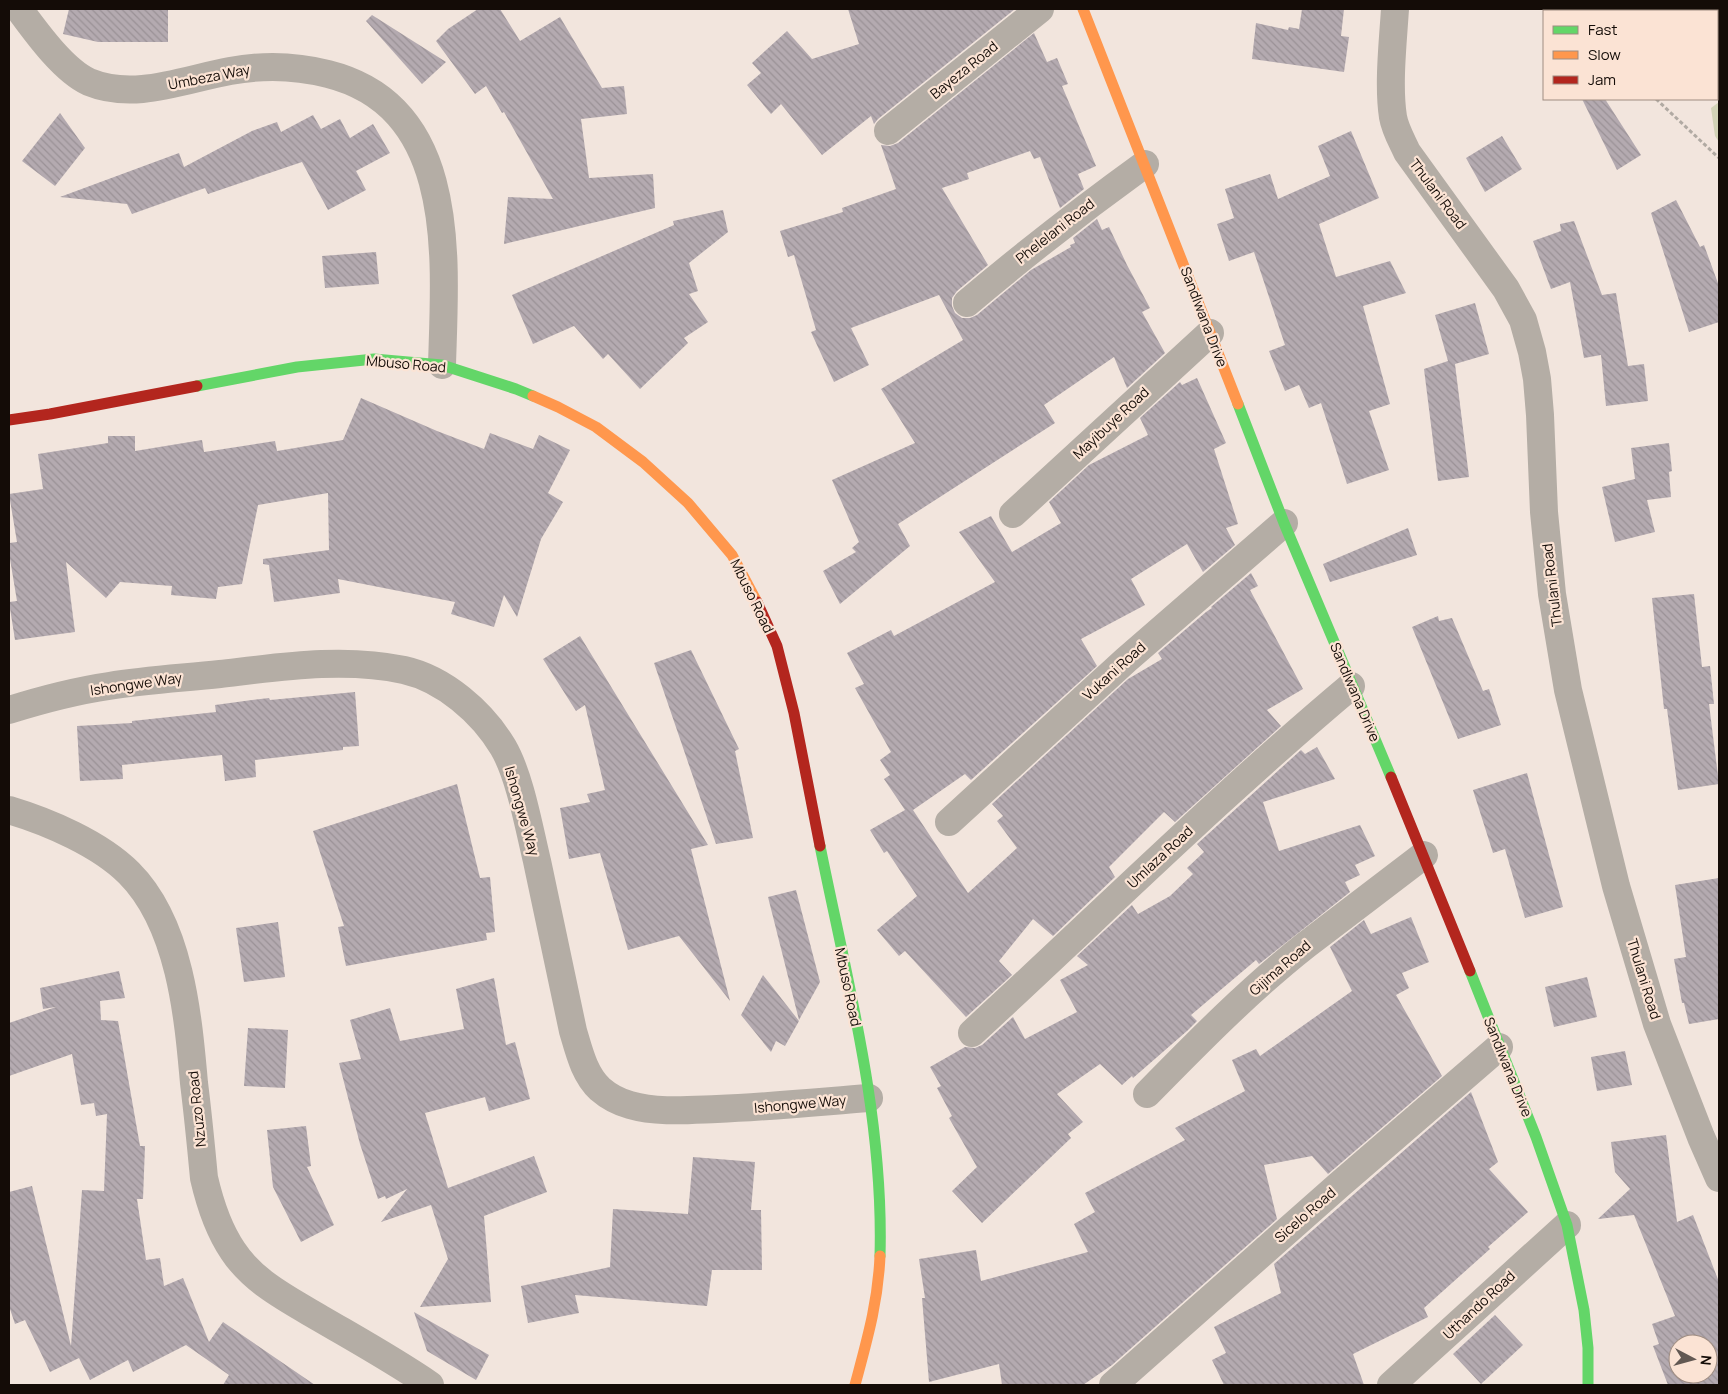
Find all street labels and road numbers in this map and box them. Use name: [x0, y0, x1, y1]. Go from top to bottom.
street label: Bayeza Road: [926, 36, 1002, 103]
street label: Umbeza Way: [166, 59, 252, 94]
street label: Thulani Road: [1406, 155, 1471, 233]
street label: Phelelani Road: [1011, 194, 1098, 267]
street label: Sandlwana Drive: [1177, 264, 1232, 370]
street label: Mbuso Road: [365, 351, 447, 376]
street label: Mayibuye Road: [1068, 382, 1153, 463]
street label: Thulani Road: [1537, 542, 1566, 628]
street label: Mbuso Road: [726, 556, 779, 636]
street label: Vukani Road: [1078, 637, 1149, 704]
street label: Sandlwana Drive: [1326, 639, 1385, 744]
street label: Ishongwe Way: [89, 668, 184, 699]
street label: Ishongwe Way: [501, 764, 545, 859]
street label: Umlaza Road: [1123, 821, 1197, 892]
street label: Gijima Road: [1245, 936, 1314, 1000]
street label: Thulani Road: [1623, 936, 1666, 1022]
street label: Mbuso Road: [831, 946, 866, 1028]
street label: Sandlwana Drive: [1480, 1014, 1537, 1119]
street label: Nzuzo Road: [183, 1070, 210, 1148]
street label: Ishongwe Way: [753, 1090, 847, 1117]
street label: Sicelo Road: [1270, 1183, 1339, 1246]
street label: Uthando Road: [1438, 1266, 1519, 1343]

